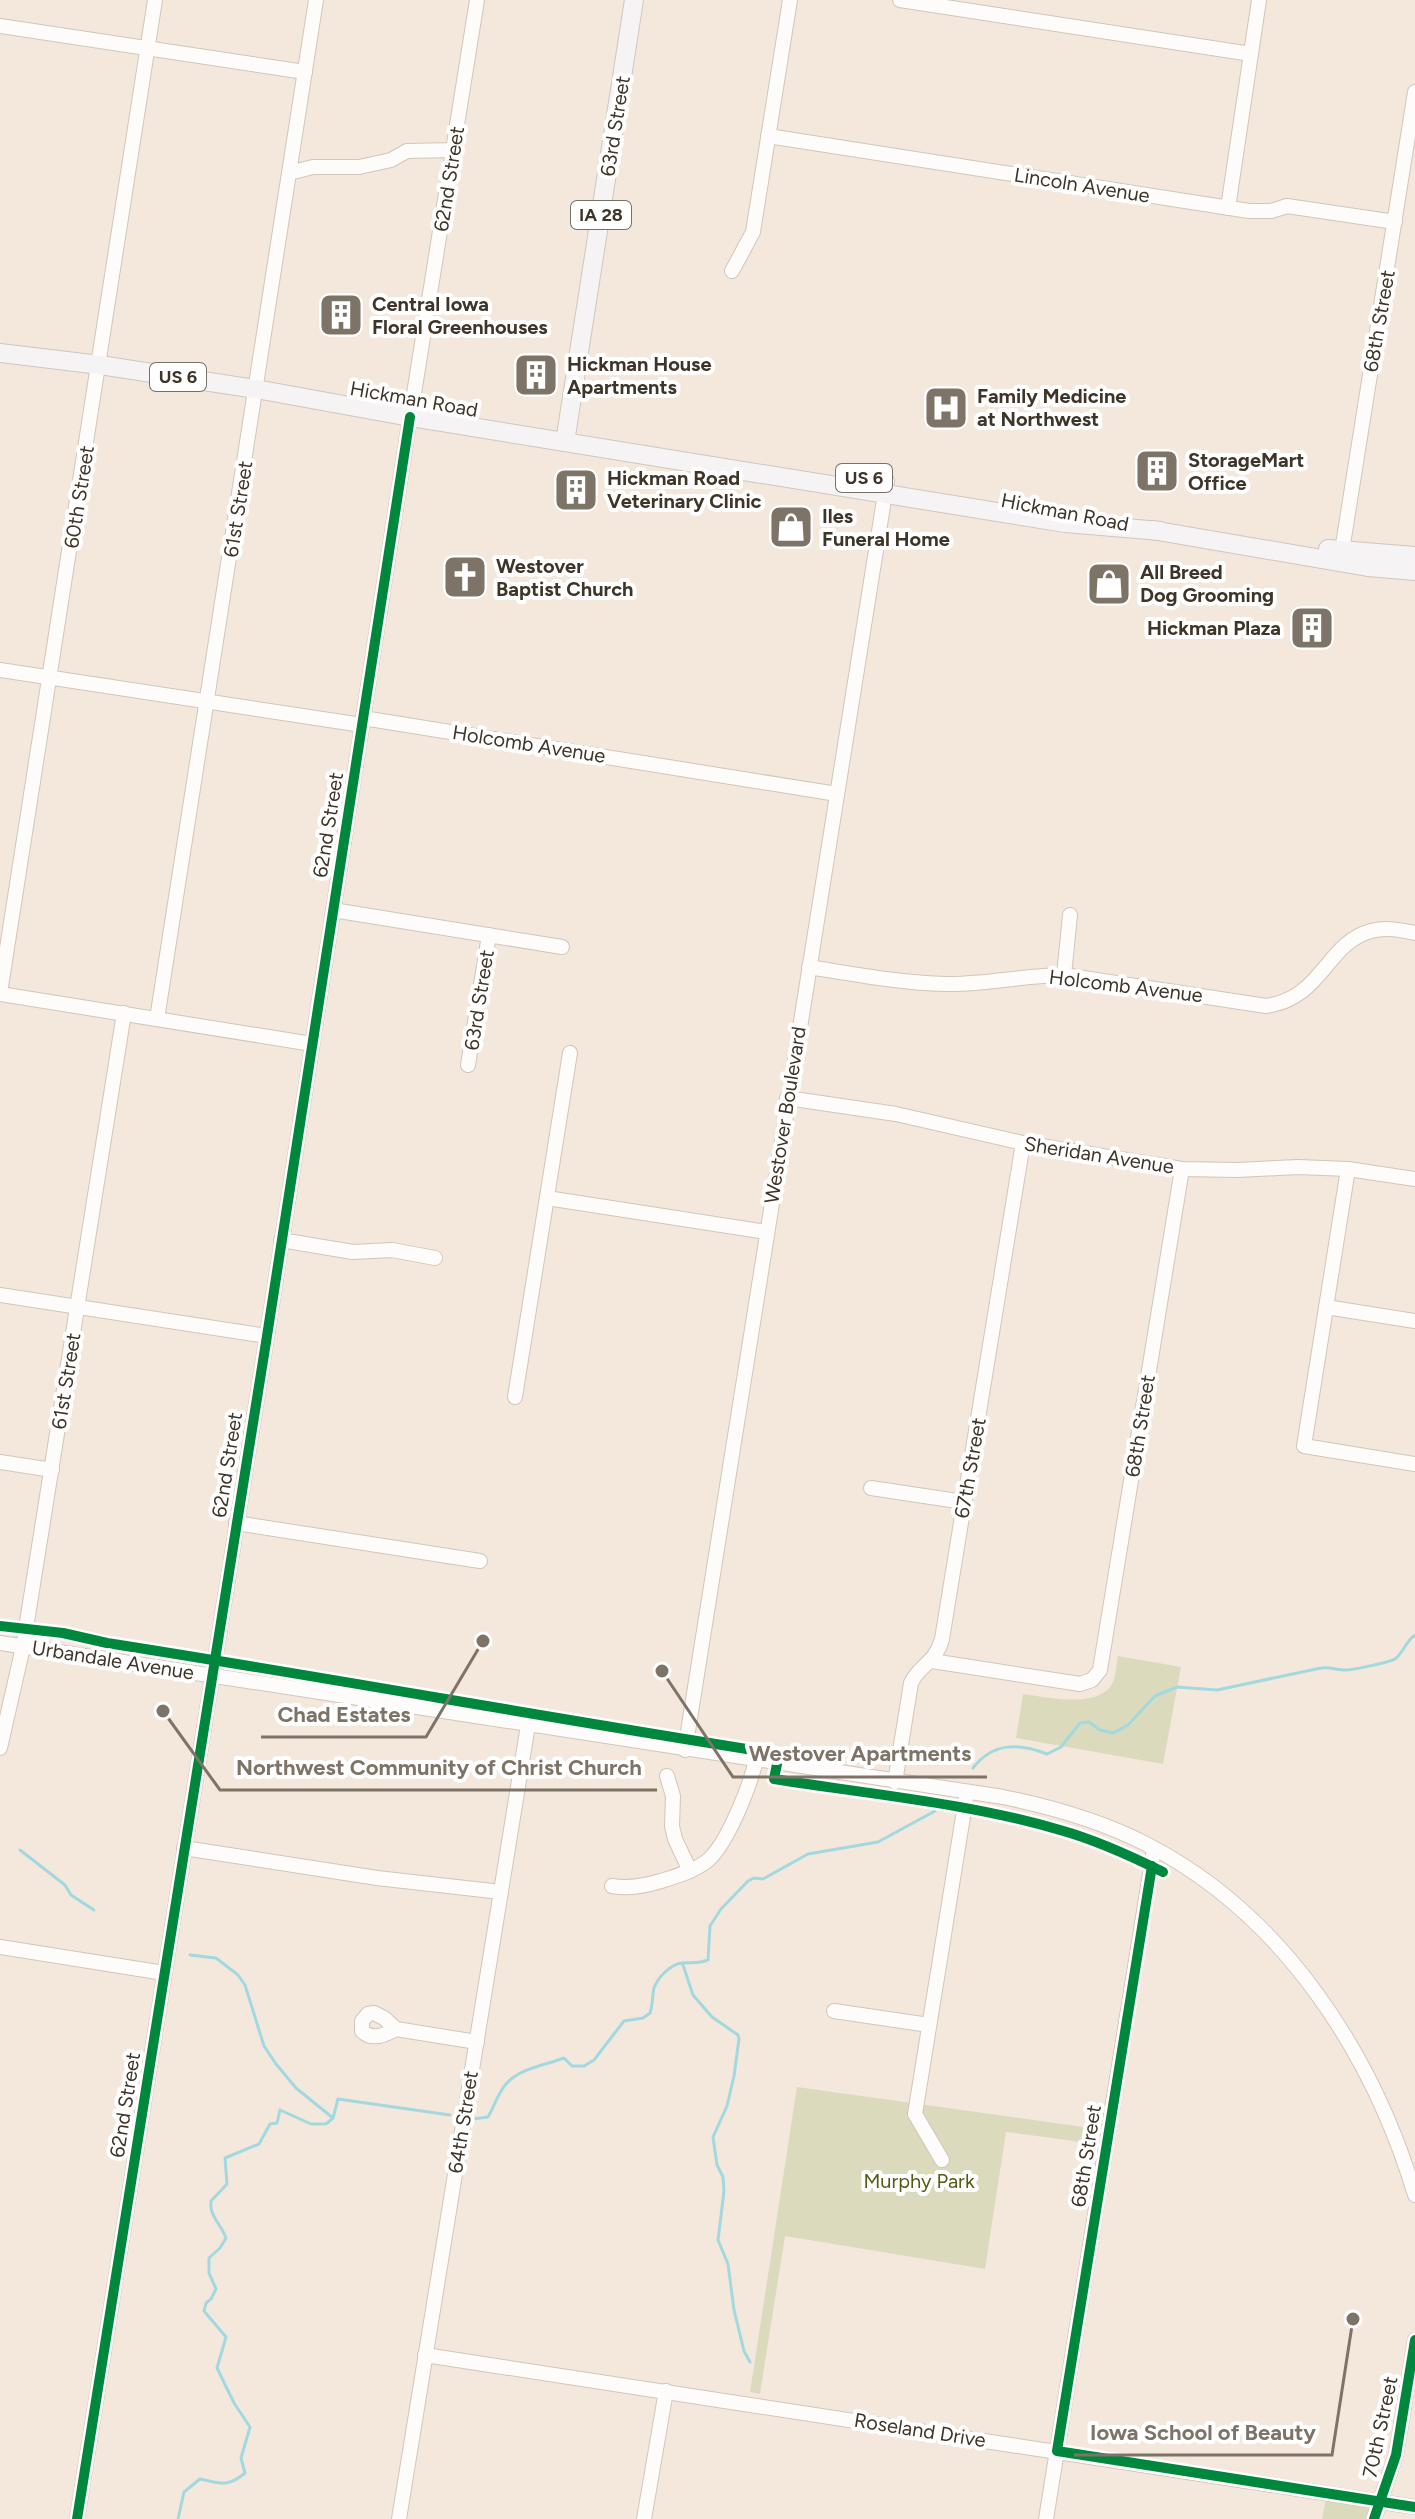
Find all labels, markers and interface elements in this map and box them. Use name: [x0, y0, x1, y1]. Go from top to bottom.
street label: 63rd Street: [595, 74, 635, 178]
street label: 62nd Street: [429, 125, 469, 233]
street label: Lincoln Avenue: [1013, 162, 1151, 208]
road number: IA 28: [571, 201, 631, 229]
street label: 68th Street: [1358, 268, 1400, 374]
building icon: Central Iowa Floral Greenhouses: [317, 291, 365, 339]
place label: Central Iowa Floral Greenhouses: [372, 292, 548, 339]
building icon: Hickman House Apartments: [512, 351, 560, 399]
place label: Hickman House Apartments: [567, 352, 712, 399]
road number: US 6: [150, 363, 206, 391]
street label: Hickman Road: [348, 376, 480, 422]
hospital icon: Family Medicine at Northwest: [922, 384, 970, 432]
place label: Family Medicine at Northwest: [977, 384, 1126, 431]
street label: 60th Street: [59, 444, 99, 550]
building icon: StorageMart Office: [1133, 447, 1181, 495]
place label: StorageMart Office: [1188, 448, 1304, 495]
street label: 61st Street: [219, 459, 257, 559]
road number: US 6: [836, 464, 892, 492]
building icon: Hickman Road Veterinary Clinic: [552, 466, 600, 514]
place label: Hickman Road Veterinary Clinic: [607, 466, 762, 513]
street label: Hickman Road: [999, 488, 1131, 536]
shop icon: Iles Funeral Home: [767, 503, 815, 551]
place label: Iles Funeral Home: [822, 504, 950, 551]
church icon: Westover Baptist Church: [441, 553, 489, 601]
place label: Westover Baptist Church: [496, 554, 633, 601]
shop icon: All Breed Dog Grooming: [1085, 560, 1133, 608]
place label: All Breed Dog Grooming: [1140, 560, 1274, 607]
building icon: Hickman Plaza: [1288, 604, 1336, 652]
place label: Hickman Plaza: [1147, 616, 1281, 640]
street label: Holcomb Avenue: [451, 720, 607, 768]
street label: 62nd Street: [308, 771, 348, 879]
street label: 63rd Street: [459, 948, 499, 1052]
street label: Holcomb Avenue: [1048, 965, 1204, 1007]
street label: Westover Boulevard: [759, 1025, 811, 1205]
street label: Sheridan Avenue: [1022, 1131, 1176, 1179]
street label: 61st Street: [47, 1331, 85, 1431]
street label: 68th Street: [1120, 1373, 1160, 1479]
street label: 62nd Street: [207, 1411, 247, 1519]
street label: 67th Street: [949, 1416, 991, 1520]
street label: Urbandale Avenue: [30, 1635, 196, 1685]
callout: Chad Estates: [261, 1691, 426, 1737]
text: Chad Estates: [277, 1701, 411, 1728]
callout: Westover Apartments: [733, 1731, 987, 1777]
text: Westover Apartments: [749, 1740, 971, 1767]
callout: Northwest Community of Christ Church: [220, 1744, 657, 1790]
text: Northwest Community of Christ Church: [236, 1754, 642, 1781]
street label: 62nd Street: [105, 2051, 145, 2159]
street label: 64th Street: [443, 2069, 483, 2175]
street label: 68th Street: [1066, 2103, 1106, 2209]
park label: Murphy Park: [863, 2169, 975, 2193]
street label: 70th Street: [1358, 2374, 1402, 2480]
street label: Roseland Drive: [852, 2408, 988, 2452]
callout: Iowa School of Beauty: [1074, 2409, 1332, 2455]
text: Iowa School of Beauty: [1090, 2419, 1316, 2446]

